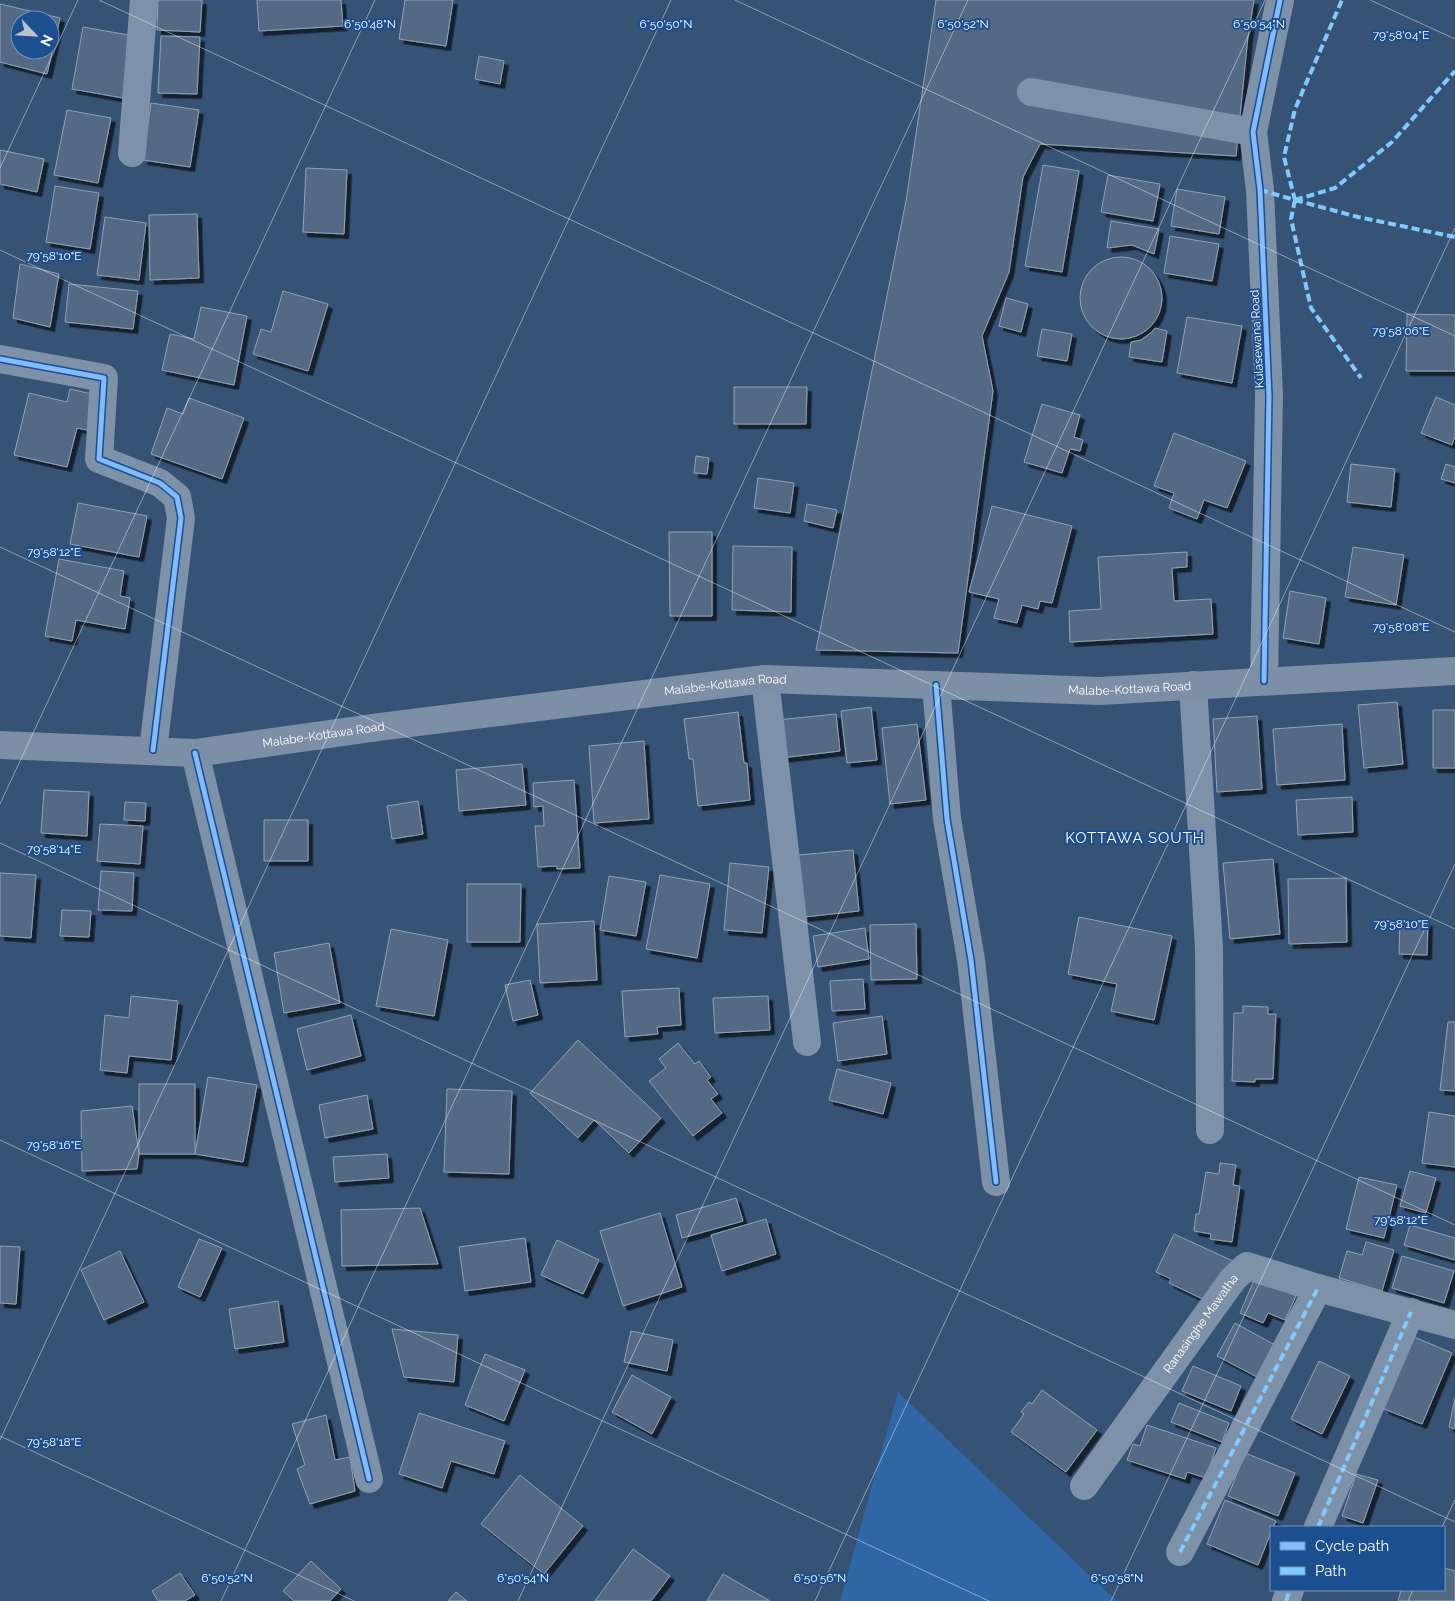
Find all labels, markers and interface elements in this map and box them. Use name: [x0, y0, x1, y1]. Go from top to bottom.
north arrow: [10, 10, 60, 60]
text: 6°50'48"N: [344, 17, 396, 31]
text: 6°50'50"N: [640, 17, 692, 31]
text: 6°50'52"N: [937, 17, 989, 31]
text: 6°50'54"N: [1233, 17, 1285, 31]
text: 79°58'04"E: [1373, 28, 1429, 42]
text: N: [37, 32, 56, 49]
text: 79°58'10"E: [26, 249, 82, 263]
street label: Kulasewana Road: [1247, 289, 1267, 389]
text: 79°58'06"E: [1372, 324, 1430, 338]
text: 79°58'12"E: [27, 545, 81, 559]
text: 79°58'08"E: [1372, 620, 1430, 634]
street label: Malabe-Kottawa Road: [663, 672, 787, 698]
street label: Malabe-Kottawa Road: [1068, 679, 1192, 698]
street label: Malabe-Kottawa Road: [262, 719, 385, 750]
district label: KOTTAWA SOUTH: [1065, 829, 1205, 847]
text: 79°58'14"E: [27, 842, 81, 856]
text: 79°58'10"E: [1373, 917, 1429, 931]
text: 79°58'16"E: [26, 1138, 82, 1152]
text: 79°58'12"E: [1374, 1213, 1428, 1227]
street label: Ranasinghe Mawatha: [1161, 1271, 1241, 1376]
text: 79°58'18"E: [26, 1435, 82, 1449]
legend: [1270, 1526, 1445, 1591]
text: Cycle path: [1315, 1537, 1389, 1555]
text: Path: [1315, 1562, 1346, 1580]
text: 6°50'52"N: [201, 1571, 253, 1585]
text: 6°50'54"N: [497, 1571, 549, 1585]
text: 6°50'56"N: [794, 1571, 846, 1585]
text: 6°50'58"N: [1091, 1571, 1143, 1585]

